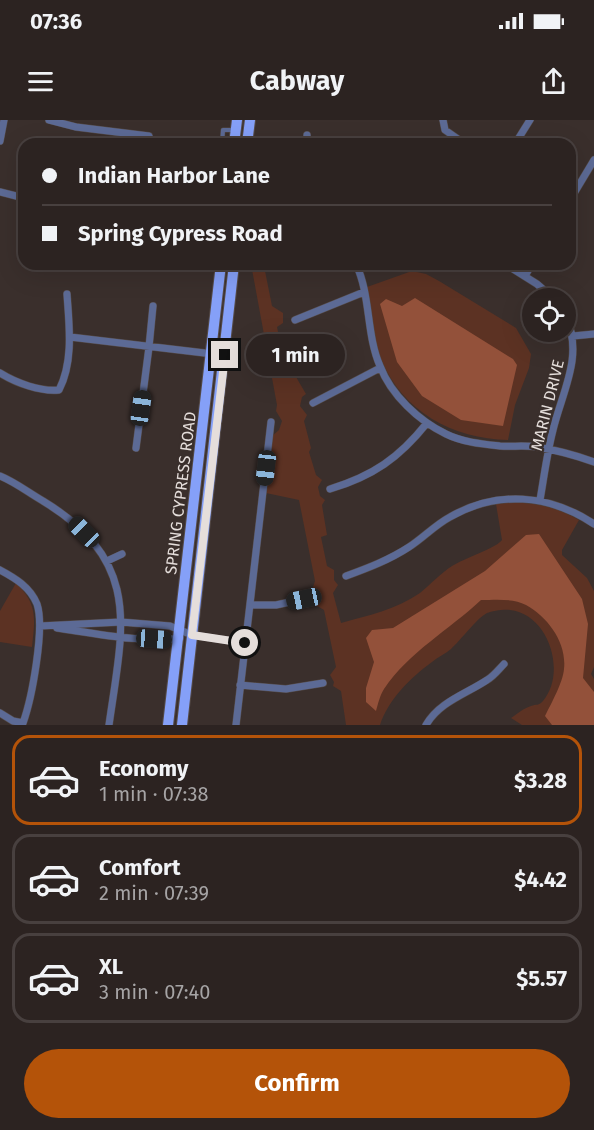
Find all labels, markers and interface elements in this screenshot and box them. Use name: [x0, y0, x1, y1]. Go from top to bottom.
text: 07:36: [30, 8, 82, 35]
icon: menu: [24, 65, 57, 98]
text: Cabway: [250, 65, 344, 97]
icon: share: [537, 65, 570, 98]
text: Indian Harbor Lane: [78, 162, 270, 189]
text: Spring Cypress Road: [78, 220, 283, 247]
map controls: [522, 288, 576, 342]
button: locate: [522, 288, 576, 342]
callout: 1 min: [246, 334, 345, 376]
route end: [211, 341, 238, 368]
text: 1 min: [271, 343, 320, 367]
street label: MARIN DRIVE: [527, 358, 568, 453]
car: [130, 389, 152, 427]
street label: SPRING CYPRESS ROAD: [161, 411, 200, 576]
car: [255, 449, 277, 487]
car: [65, 513, 103, 551]
car: [285, 586, 323, 612]
car: [135, 629, 173, 649]
route start: [231, 629, 258, 656]
icon: car: [27, 753, 81, 807]
text: Economy: [99, 755, 188, 782]
text: $3.28: [514, 767, 567, 794]
text: 1 min · 07:38: [99, 782, 208, 806]
icon: car: [27, 852, 81, 906]
text: Comfort: [99, 854, 180, 881]
text: $4.42: [514, 866, 567, 893]
text: 2 min · 07:39: [99, 881, 209, 905]
icon: car: [27, 951, 81, 1005]
text: XL: [99, 953, 123, 980]
text: $5.57: [516, 965, 567, 992]
text: 3 min · 07:40: [99, 980, 210, 1004]
button: Confirm: [24, 1049, 570, 1118]

